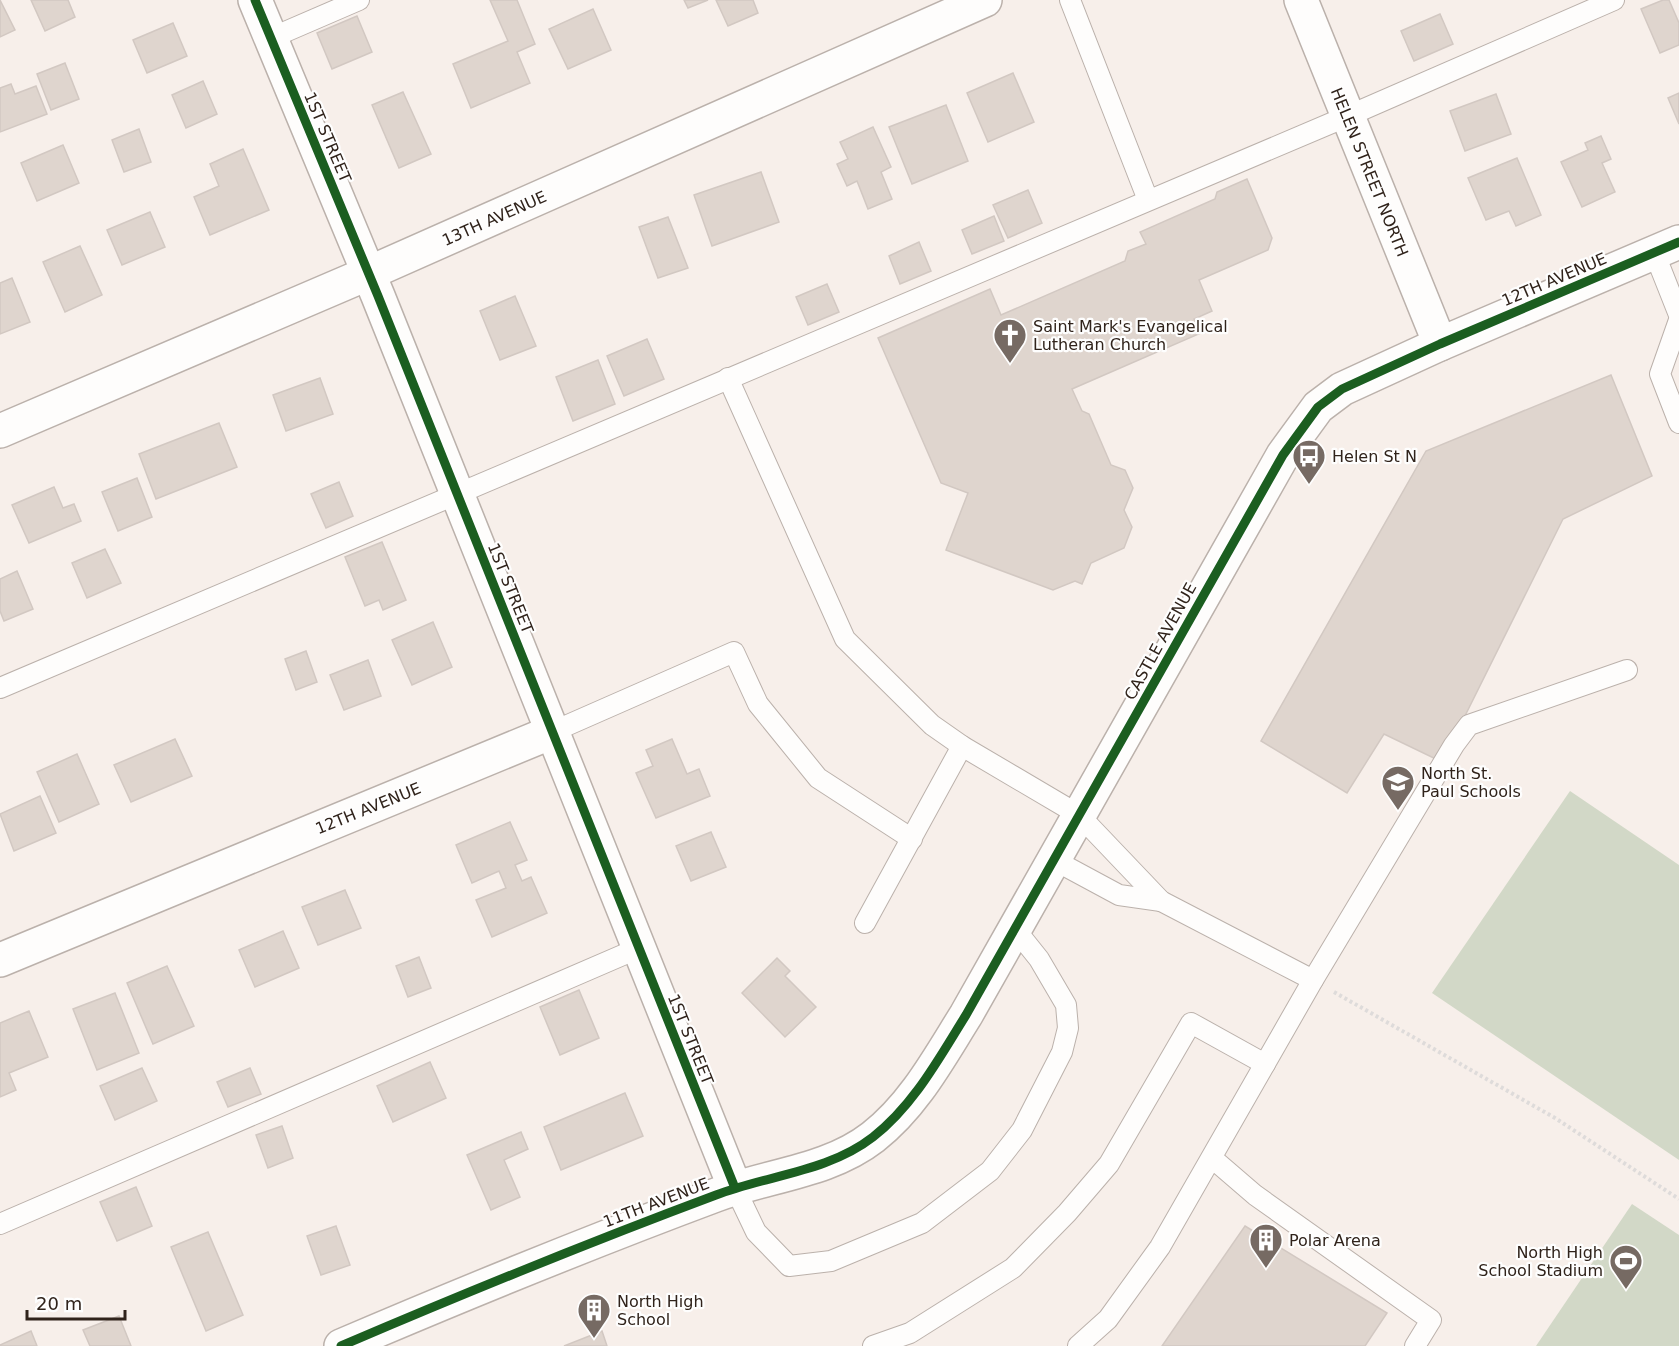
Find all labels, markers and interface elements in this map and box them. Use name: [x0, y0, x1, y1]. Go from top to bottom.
street label: HELEN STREET NORTH: [1327, 85, 1412, 260]
street label: 1ST STREET: [300, 89, 355, 185]
street label: 13TH AVENUE: [439, 187, 549, 250]
street label: 12TH AVENUE: [1499, 249, 1609, 310]
church icon: Saint Mark's Evangelical Lutheran Church: [992, 317, 1028, 364]
place label: Saint Mark's Evangelical Lutheran Church: [1033, 317, 1228, 354]
bus stop icon: Helen St N: [1291, 438, 1327, 485]
place label: Helen St N: [1332, 447, 1417, 466]
street label: 1ST STREET: [484, 540, 537, 637]
street label: CASTLE AVENUE: [1120, 579, 1200, 703]
school or university icon: North St. Paul Schools: [1380, 764, 1416, 811]
place label: North St. Paul Schools: [1421, 764, 1521, 801]
street label: 12TH AVENUE: [313, 779, 424, 838]
street label: 1ST STREET: [664, 991, 717, 1088]
street label: 11TH AVENUE: [600, 1174, 712, 1231]
building icon: Polar Arena: [1248, 1222, 1284, 1269]
place label: Polar Arena: [1289, 1231, 1381, 1250]
place label: North High School Stadium: [1478, 1243, 1603, 1280]
sports icon: North High School Stadium: [1608, 1243, 1644, 1290]
scale bar: [27, 1283, 124, 1321]
building icon: North High School: [576, 1292, 612, 1339]
place label: North High School: [617, 1292, 704, 1329]
text: 20 m: [36, 1293, 82, 1314]

